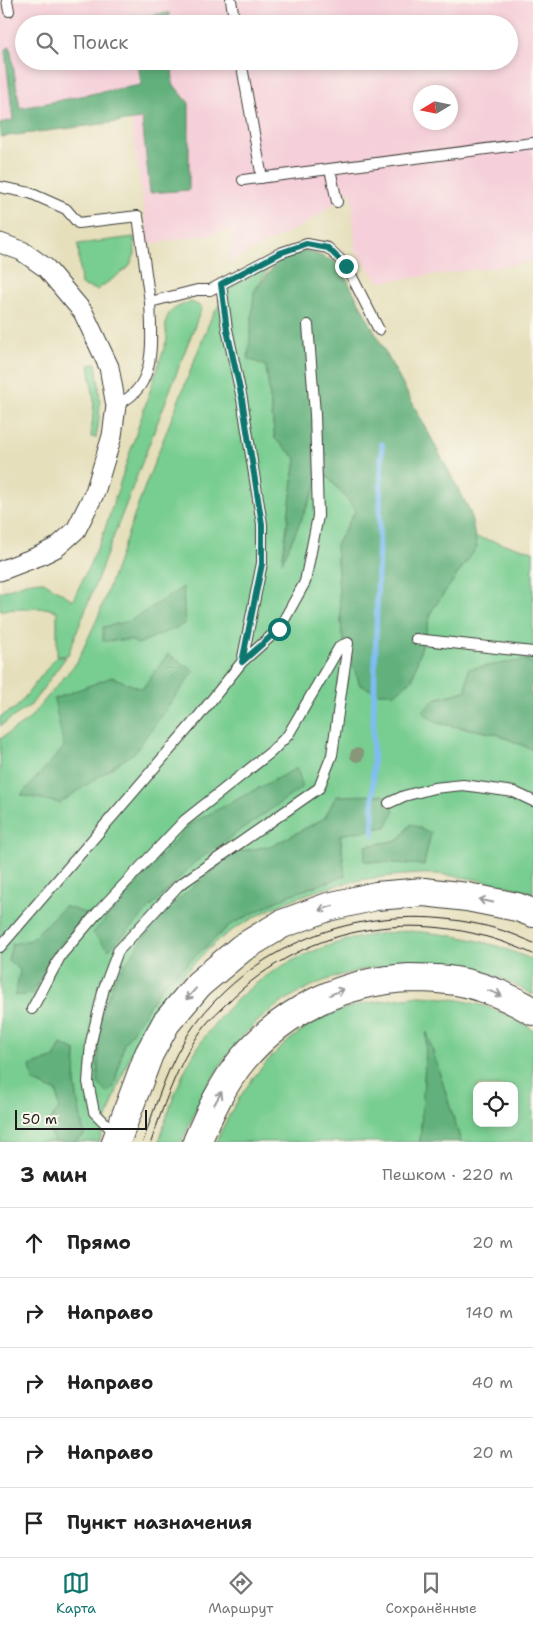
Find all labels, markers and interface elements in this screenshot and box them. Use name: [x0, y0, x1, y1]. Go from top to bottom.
search box: [15, 15, 518, 70]
icon: search: [33, 29, 61, 57]
text: Поиск: [73, 30, 128, 55]
north arrow: [413, 85, 458, 130]
route end: [335, 255, 358, 278]
route start: [268, 618, 291, 641]
one-way arrow: [478, 896, 494, 905]
one-way arrow: [318, 904, 334, 914]
one-way arrow: [329, 987, 344, 997]
one-way arrow: [185, 988, 196, 1001]
one-way arrow: [487, 989, 503, 998]
map controls: [473, 1082, 518, 1127]
button: locate: [473, 1082, 518, 1127]
one-way arrow: [214, 1092, 224, 1106]
scale bar: [15, 1107, 148, 1130]
text: 50 m: [22, 1110, 57, 1128]
text: 3 мин: [20, 1161, 87, 1189]
text: Пешком · 220 m: [382, 1164, 513, 1185]
icon: ahead: [20, 1229, 48, 1257]
text: Прямо: [67, 1230, 131, 1255]
text: 20 m: [472, 1232, 513, 1253]
icon: right: [20, 1299, 48, 1327]
text: Направо: [67, 1300, 153, 1325]
text: 140 m: [466, 1302, 513, 1323]
icon: right: [20, 1369, 48, 1397]
text: Направо: [67, 1370, 153, 1395]
text: 40 m: [471, 1372, 513, 1393]
icon: right: [20, 1439, 48, 1467]
text: Направо: [67, 1440, 153, 1465]
text: 20 m: [472, 1442, 513, 1463]
icon: arrive: [20, 1509, 48, 1537]
text: Пункт назначения: [67, 1510, 252, 1535]
tab: Карта: [56, 1569, 96, 1617]
tab: Маршрут: [208, 1569, 273, 1617]
tab: Сохранённые: [386, 1569, 477, 1617]

